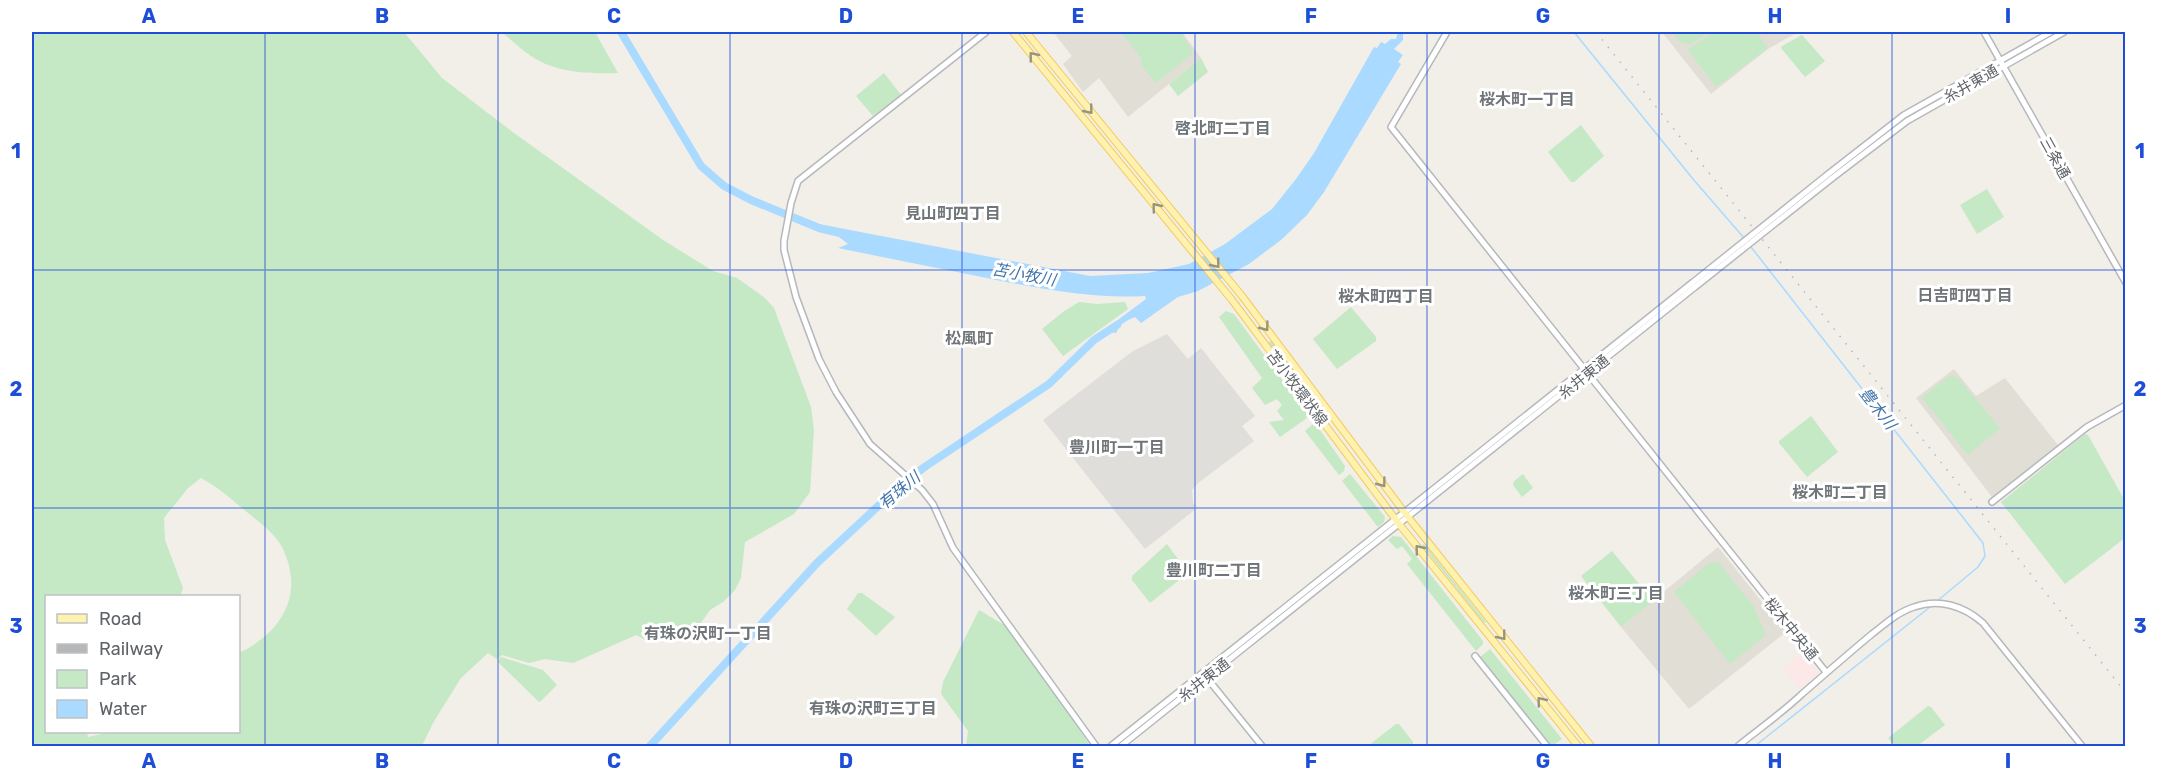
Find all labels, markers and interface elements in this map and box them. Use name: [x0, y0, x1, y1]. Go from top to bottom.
text: A: [142, 4, 157, 28]
text: B: [375, 4, 389, 28]
text: C: [607, 4, 621, 28]
text: D: [839, 4, 853, 28]
text: E: [1072, 4, 1084, 28]
text: F: [1305, 4, 1317, 28]
text: G: [1536, 4, 1550, 28]
text: H: [1768, 4, 1782, 28]
text: I: [2005, 4, 2011, 28]
one-way arrow: [1029, 52, 1040, 63]
street label: 糸井東通: [1941, 61, 2001, 107]
district label: 桜木町一丁目: [1479, 90, 1575, 109]
one-way arrow: [1082, 103, 1093, 114]
district label: 啓北町二丁目: [1175, 119, 1271, 138]
street label: 三条通: [2036, 134, 2074, 182]
text: 1: [11, 139, 21, 163]
text: 1: [2135, 139, 2145, 163]
one-way arrow: [1153, 203, 1164, 214]
district label: 見山町四丁目: [905, 204, 1001, 223]
one-way arrow: [1209, 257, 1220, 268]
water label: 苫小牧川: [991, 260, 1059, 290]
district label: 日吉町四丁目: [1917, 286, 2013, 305]
district label: 桜木町四丁目: [1338, 287, 1434, 306]
one-way arrow: [1257, 320, 1268, 331]
district label: 松風町: [945, 329, 993, 348]
street label: 苫小牧環状線: [1263, 347, 1331, 429]
street label: 糸井東通: [1555, 351, 1613, 403]
text: 2: [10, 377, 23, 401]
text: 2: [2134, 377, 2147, 401]
water label: 豊木川: [1855, 384, 1901, 435]
district label: 豊川町一丁目: [1069, 438, 1165, 457]
water label: 有珠川: [875, 466, 925, 513]
one-way arrow: [1374, 476, 1385, 487]
district label: 桜木町二丁目: [1792, 483, 1888, 502]
one-way arrow: [1416, 545, 1427, 556]
district label: 豊川町二丁目: [1166, 561, 1262, 580]
district label: 桜木町三丁目: [1568, 584, 1664, 603]
street label: 桜木中央通: [1760, 594, 1822, 664]
legend: [45, 595, 240, 733]
text: Road: [99, 608, 142, 630]
text: 3: [9, 614, 23, 638]
text: 3: [2133, 614, 2147, 638]
district label: 有珠の沢町一丁目: [644, 624, 772, 643]
one-way arrow: [1495, 629, 1506, 640]
text: Railway: [99, 638, 163, 660]
street label: 糸井東通: [1175, 654, 1233, 706]
text: Park: [99, 668, 137, 690]
one-way arrow: [1538, 696, 1549, 707]
text: Water: [99, 698, 147, 720]
district label: 有珠の沢町三丁目: [809, 699, 937, 718]
text: A: [142, 749, 157, 773]
text: B: [375, 749, 389, 773]
text: C: [607, 749, 621, 773]
text: D: [839, 749, 853, 773]
text: E: [1072, 749, 1084, 773]
text: F: [1305, 749, 1317, 773]
text: G: [1536, 749, 1550, 773]
text: H: [1768, 749, 1782, 773]
text: I: [2005, 749, 2011, 773]

